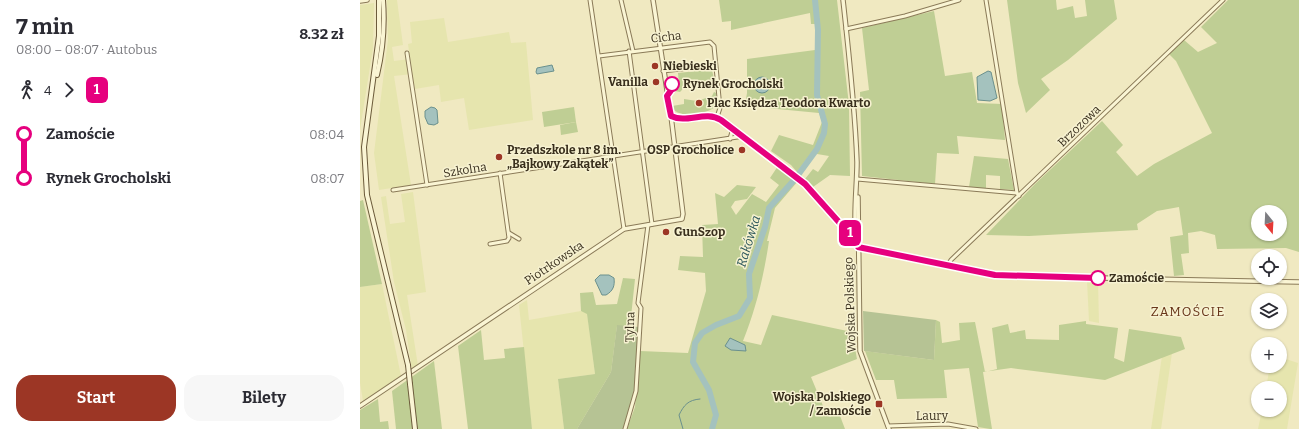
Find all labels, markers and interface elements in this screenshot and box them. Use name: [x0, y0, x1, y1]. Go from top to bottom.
text: 7 min: [16, 13, 74, 40]
text: 8.32 zł: [299, 25, 344, 43]
street label: Cicha: [650, 28, 683, 46]
text: 08:00 – 08:07 · Autobus: [16, 42, 157, 57]
place label: Niebieski: [663, 59, 717, 73]
marker: Niebieski: [650, 61, 660, 71]
place label: Vanilla: [608, 75, 648, 89]
marker: Rynek Grocholski: [664, 76, 680, 92]
marker: Vanilla: [651, 77, 661, 87]
place label: Rynek Grocholski: [683, 77, 783, 91]
icon: walk: [16, 79, 38, 101]
icon: forward: [58, 79, 80, 101]
text: 1: [94, 81, 100, 98]
text: 4: [44, 83, 52, 98]
place label: Plac Księdza Teodora Kwarto: [707, 96, 870, 110]
marker: Plac Księdza Teodora Kwarto: [694, 98, 704, 108]
street label: Brzozowa: [1055, 102, 1104, 150]
text: Zamoście: [46, 125, 115, 143]
text: 08:04: [309, 127, 344, 142]
place label: Przedszkole nr 8 im. „Bajkowy Zakątek”: [507, 143, 621, 172]
place label: OSP Grocholice: [647, 143, 734, 157]
marker: OSP Grocholice: [737, 145, 747, 155]
marker: Przedszkole nr 8 im. „Bajkowy Zakątek”: [494, 152, 504, 162]
street label: Szkolna: [442, 160, 488, 180]
text: Rynek Grocholski: [46, 169, 171, 187]
text: 08:07: [310, 171, 344, 186]
north arrow: [1251, 205, 1287, 241]
map controls: [1251, 205, 1287, 417]
water label: Rakówka: [734, 213, 763, 269]
line badge: 1: [837, 220, 863, 246]
text: 1: [847, 224, 853, 241]
place label: GunSzop: [674, 225, 725, 239]
marker: GunSzop: [661, 227, 671, 237]
street label: Piotrkowska: [522, 238, 586, 288]
button: locate: [1251, 249, 1287, 285]
street label: Wojska Polskiego: [841, 257, 859, 353]
marker: Zamoście: [1090, 270, 1106, 286]
place label: Zamoście: [1109, 271, 1164, 285]
button: layers: [1251, 293, 1287, 329]
district label: ZAMOŚCIE: [1151, 304, 1225, 319]
street label: Tylna: [623, 311, 637, 343]
button: +: [1251, 337, 1287, 373]
button: Start: [16, 375, 176, 421]
button: Bilety: [184, 375, 344, 421]
button: −: [1251, 381, 1287, 417]
place label: Wojska Polskiego / Zamoście: [773, 390, 871, 418]
marker: Wojska Polskiego / Zamoście: [874, 399, 884, 409]
street label: Laury: [916, 409, 949, 423]

